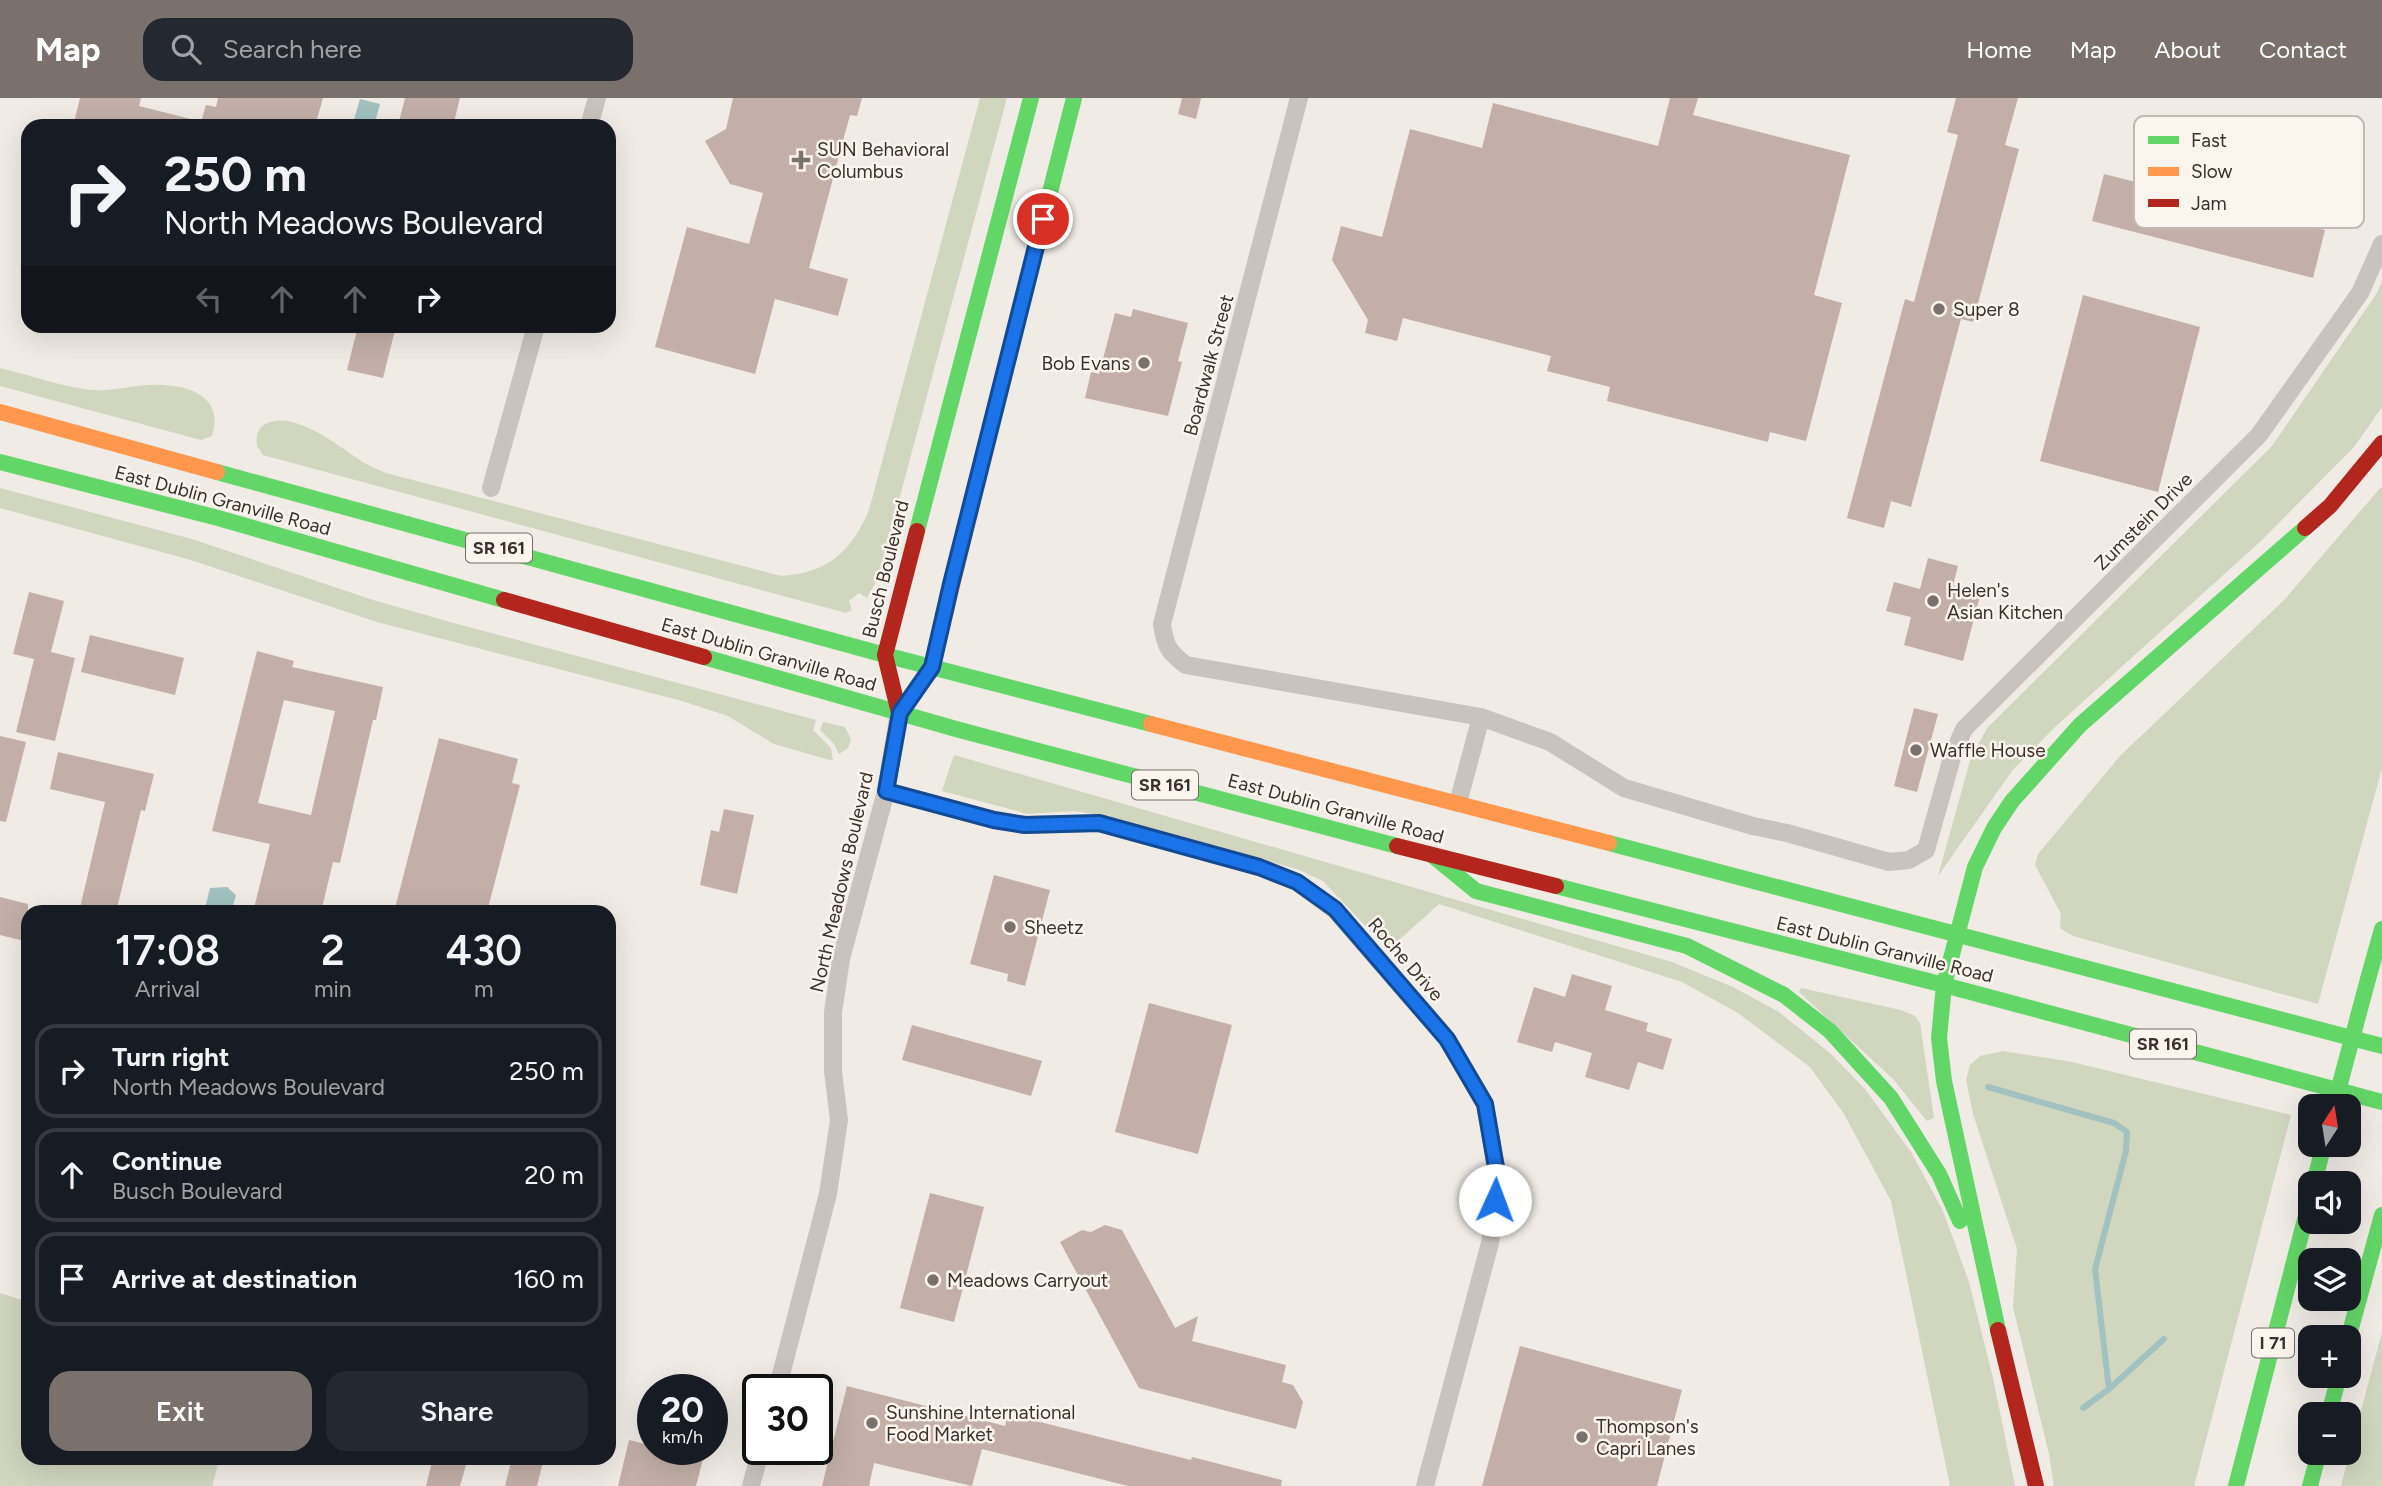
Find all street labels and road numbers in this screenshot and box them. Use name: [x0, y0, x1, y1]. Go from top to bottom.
street label: Boardwalk Street: [1179, 292, 1238, 438]
street label: East Dublin Granville Road: [112, 461, 333, 540]
street label: Zumstein Drive: [2090, 468, 2197, 575]
street label: Busch Boulevard: [857, 498, 914, 640]
road number: SR 161: [466, 534, 532, 562]
street label: East Dublin Granville Road: [659, 613, 879, 696]
street label: East Dublin Granville Road: [1225, 769, 1446, 848]
street label: North Meadows Boulevard: [805, 770, 878, 995]
road number: SR 161: [1132, 770, 1198, 800]
street label: East Dublin Granville Road: [1774, 911, 1996, 988]
street label: Roche Drive: [1363, 913, 1448, 1006]
road number: SR 161: [2130, 1029, 2196, 1058]
road number: I 71: [2252, 1328, 2294, 1358]

